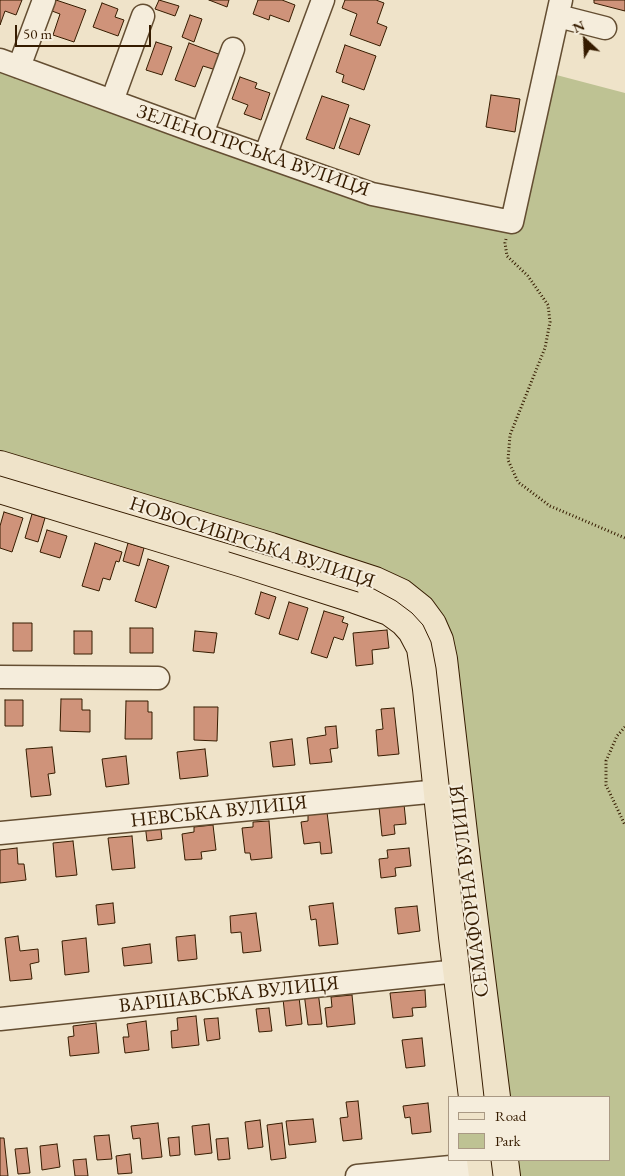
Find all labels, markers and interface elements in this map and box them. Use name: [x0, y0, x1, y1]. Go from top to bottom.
scale bar: [18, 15, 154, 47]
north arrow: [560, 15, 610, 65]
text: N: [570, 16, 588, 37]
text: 50 m: [23, 24, 52, 43]
street label: ЗЕЛЕНОГІРСЬКА ВУЛИЦЯ: [133, 100, 373, 202]
street label: НОВОСИБІРСЬКА ВУЛИЦЯ: [126, 492, 378, 594]
street label: СЕМАФОРНА ВУЛИЦЯ: [445, 783, 495, 999]
street label: НЕВСЬКА ВУЛИЦЯ: [130, 791, 308, 833]
street label: ВАРШАВСЬКА ВУЛИЦЯ: [118, 972, 340, 1018]
legend: [448, 1096, 610, 1161]
text: Road: [495, 1106, 526, 1125]
text: Park: [495, 1131, 521, 1150]

